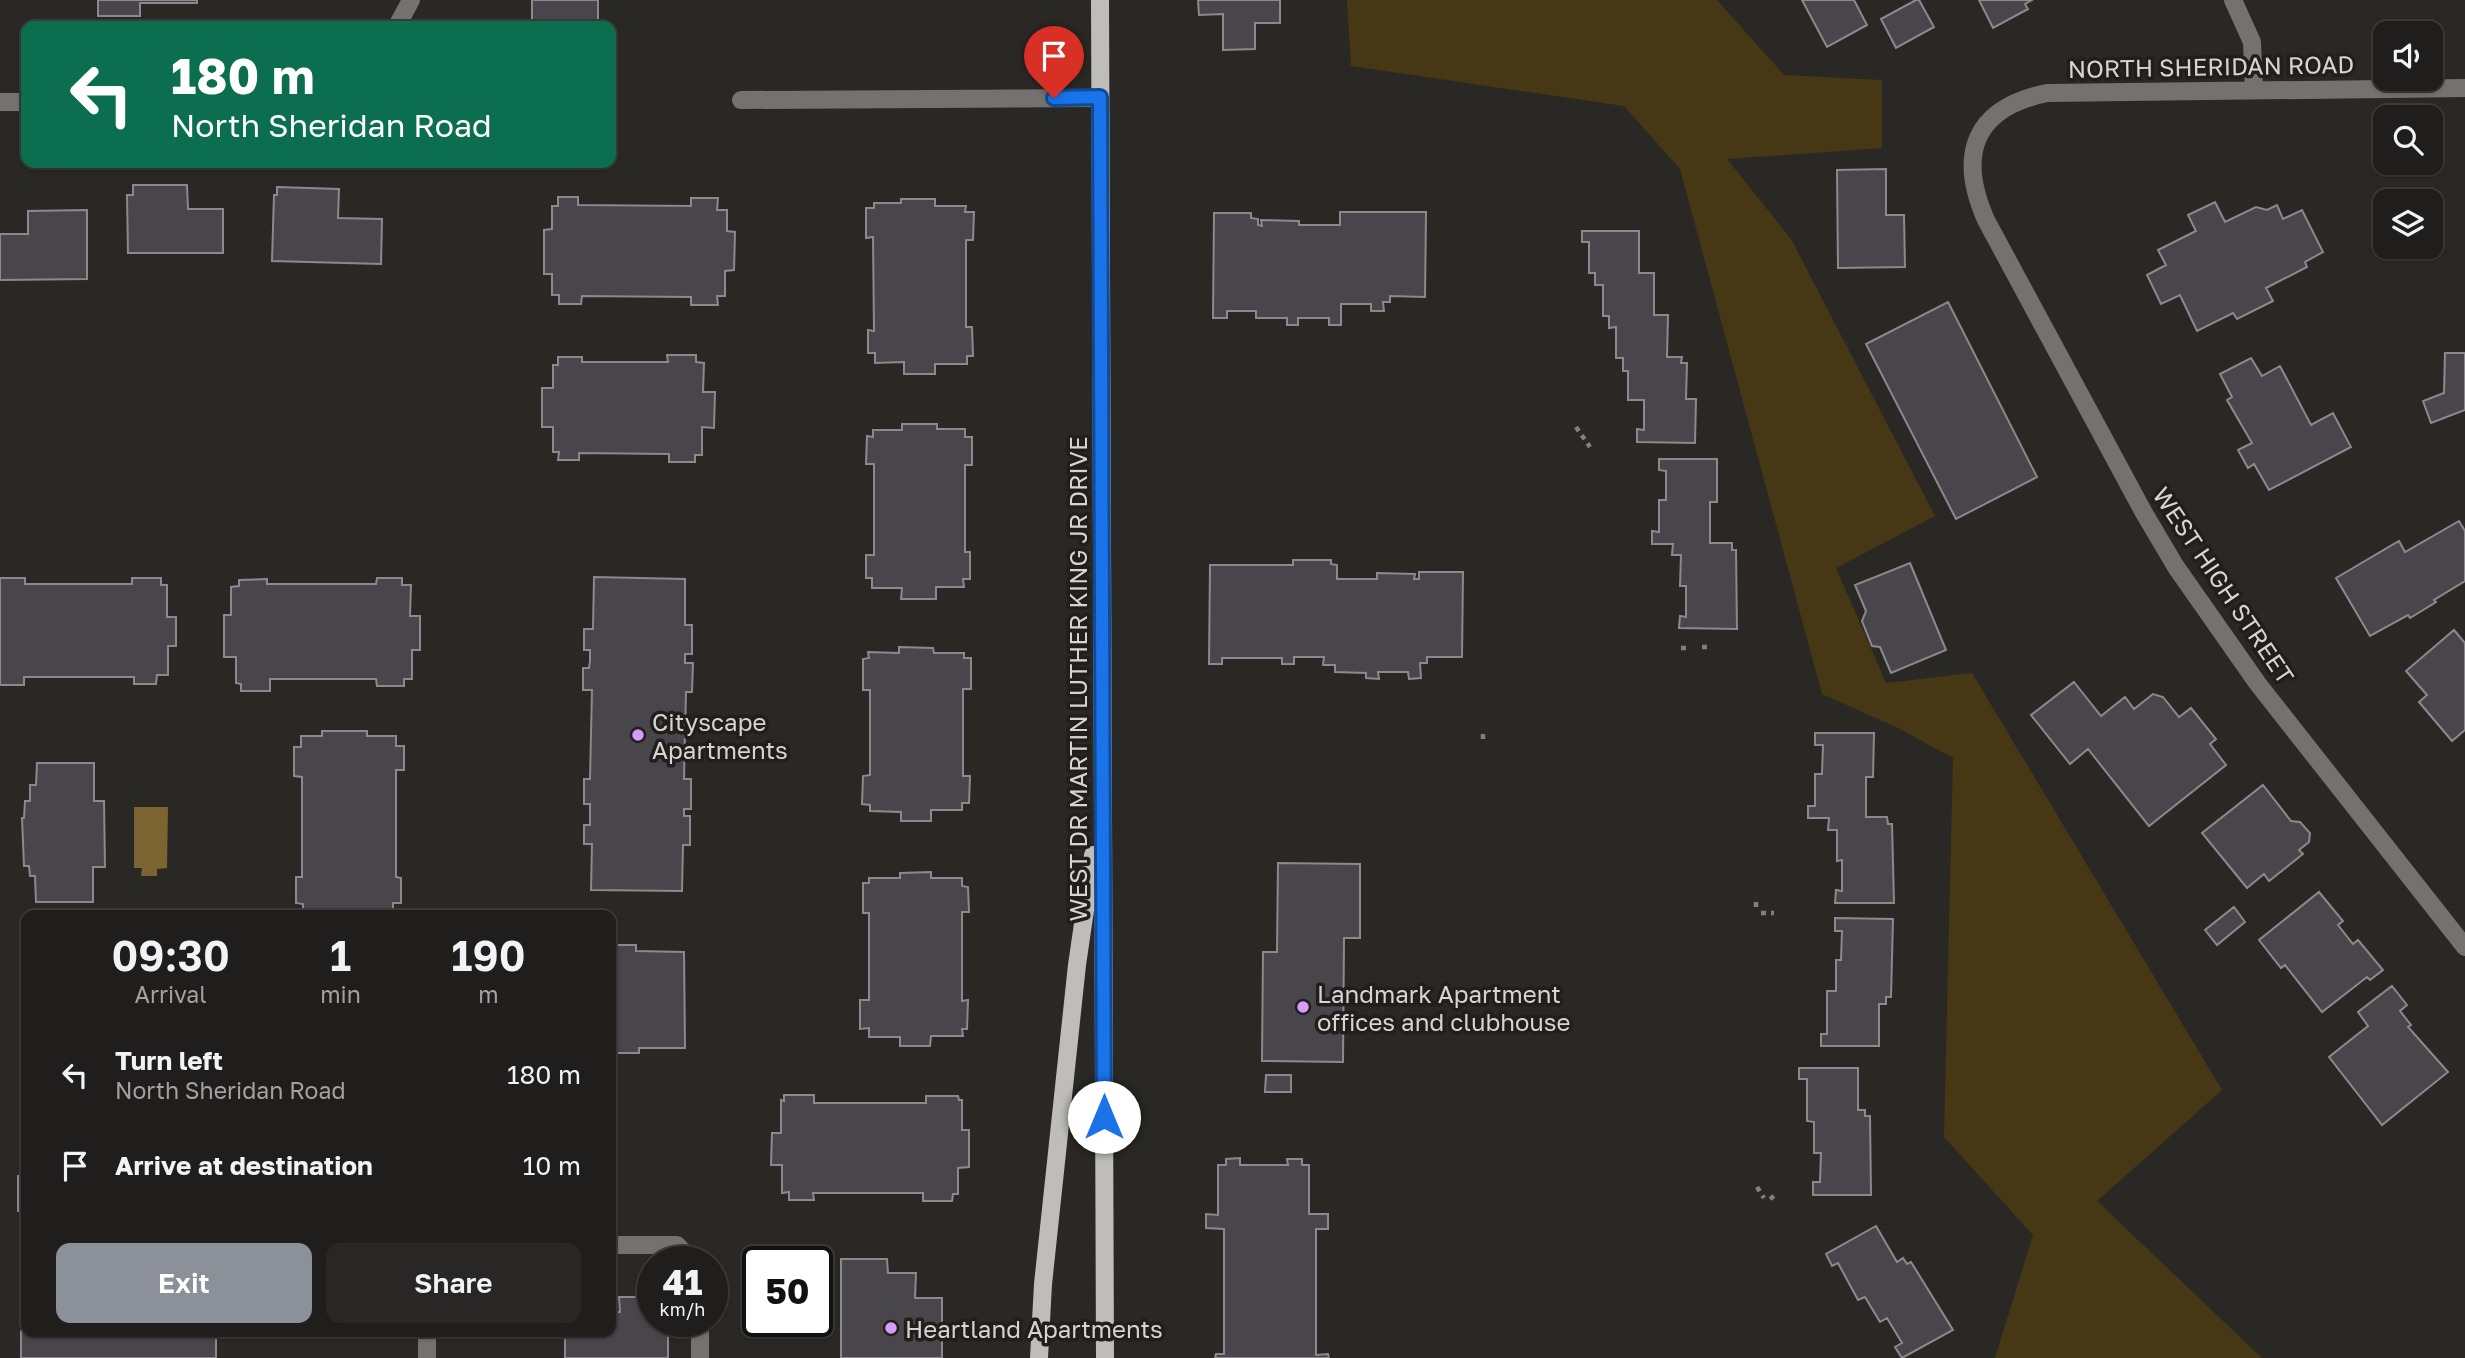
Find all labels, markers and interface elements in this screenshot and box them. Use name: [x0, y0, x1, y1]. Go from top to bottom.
map controls: [2373, 21, 2443, 259]
button: sound: [2373, 21, 2443, 91]
pin: [1024, 26, 1084, 98]
icon: arrive: [1035, 37, 1073, 75]
text: 180 m: [171, 46, 315, 105]
icon: left: [56, 49, 147, 140]
street label: NORTH SHERIDAN ROAD: [2068, 49, 2354, 83]
button: search: [2373, 105, 2443, 175]
text: North Sheridan Road: [171, 106, 492, 144]
button: layers: [2373, 189, 2443, 259]
street label: WEST DR MARTIN LUTHER KING JR DRIVE: [1063, 436, 1092, 922]
street label: WEST HIGH STREET: [2147, 481, 2301, 689]
place label: Cityscape Apartments: [652, 707, 788, 764]
marker: Cityscape Apartments: [630, 727, 646, 743]
text: 09:30: [111, 930, 230, 980]
text: 1: [330, 930, 351, 980]
text: 190: [451, 930, 526, 980]
place label: Landmark Apartment offices and clubhouse: [1317, 979, 1571, 1036]
text: Arrival: [135, 980, 207, 1008]
text: min: [320, 980, 361, 1008]
text: m: [478, 980, 499, 1008]
marker: Landmark Apartment offices and clubhouse: [1295, 999, 1311, 1015]
text: Turn left: [115, 1045, 223, 1076]
icon: left: [56, 1056, 94, 1094]
text: 180 m: [507, 1059, 581, 1090]
text: North Sheridan Road: [115, 1076, 346, 1104]
position arrow: [1067, 1080, 1141, 1154]
icon: arrive: [56, 1147, 94, 1185]
text: Arrive at destination: [115, 1150, 373, 1181]
text: 10 m: [523, 1150, 581, 1181]
button: Exit: [56, 1243, 312, 1323]
button: Share: [326, 1243, 581, 1323]
speed limit sign: 50: [742, 1246, 833, 1337]
text: 41: [663, 1261, 702, 1303]
text: km/h: [660, 1298, 705, 1320]
place label: Heartland Apartments: [905, 1314, 1163, 1343]
marker: Heartland Apartments: [883, 1320, 899, 1336]

